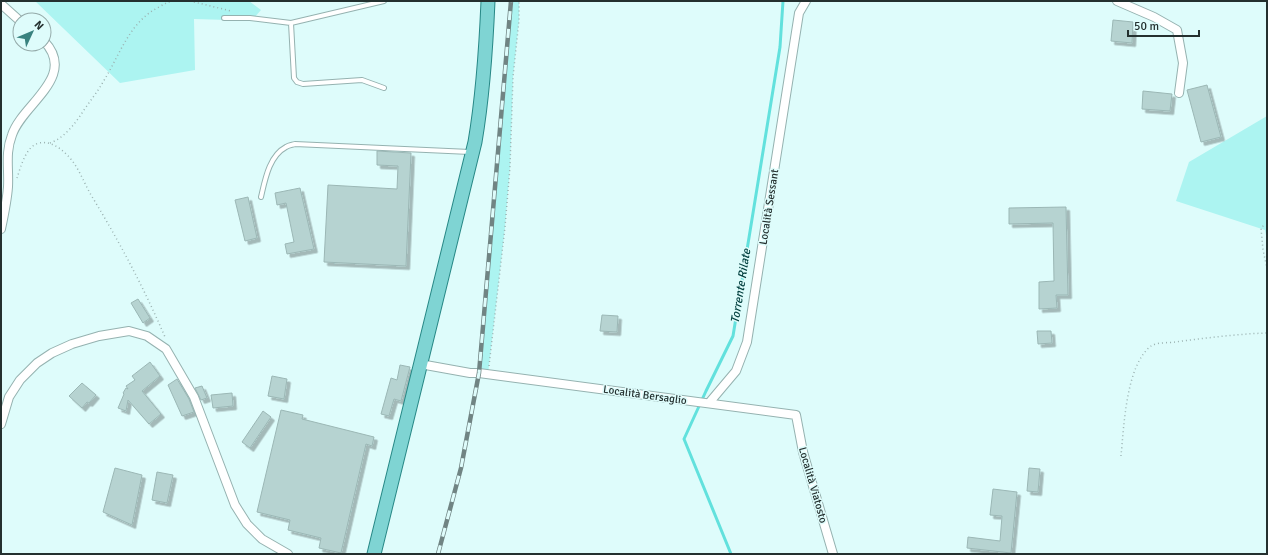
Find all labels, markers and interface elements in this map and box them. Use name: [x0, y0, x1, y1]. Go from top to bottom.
north arrow: [12, 12, 52, 52]
scale bar: [1128, 12, 1199, 38]
text: N: [31, 18, 46, 33]
text: 50 m: [1134, 19, 1159, 34]
street label: Località Sessant: [757, 168, 781, 246]
water label: Torrente Rilate: [728, 247, 754, 324]
street label: Località Bersaglio: [602, 383, 688, 407]
street label: Località Viatosto: [796, 446, 830, 525]

